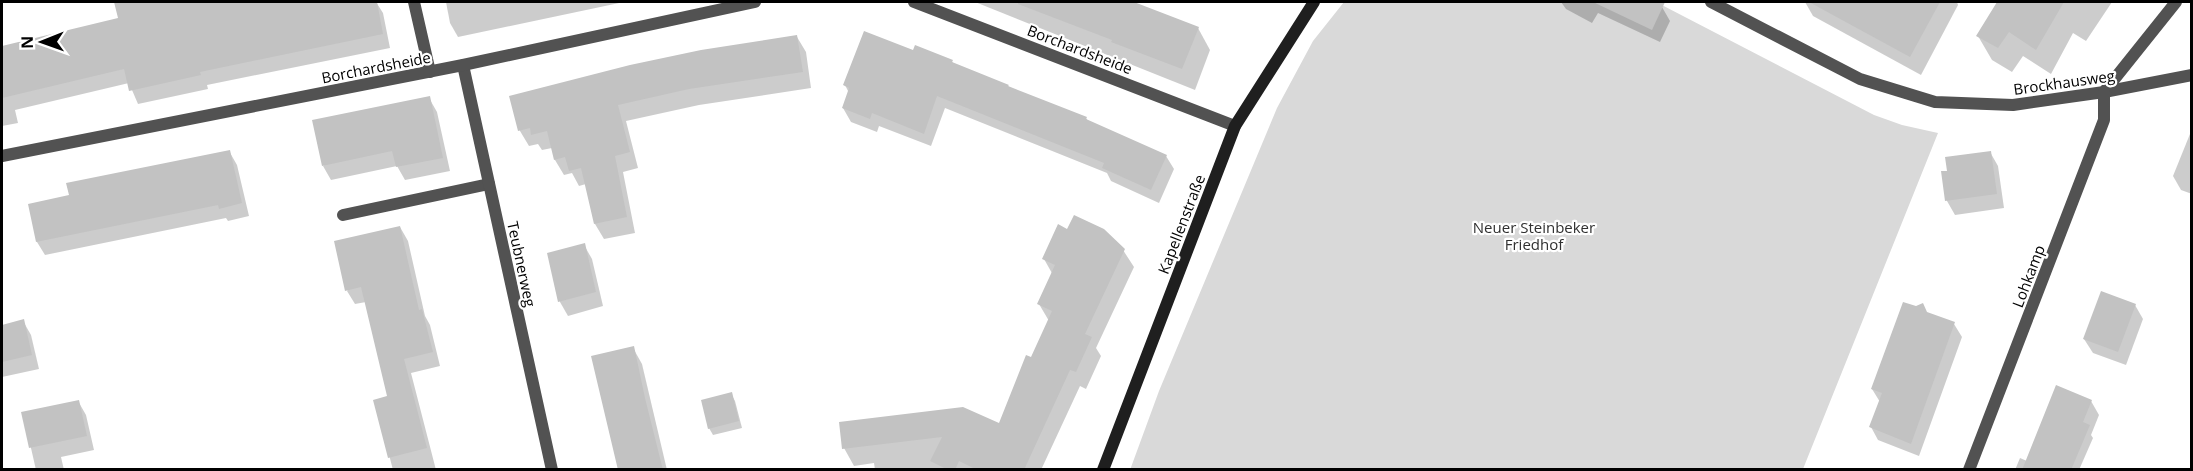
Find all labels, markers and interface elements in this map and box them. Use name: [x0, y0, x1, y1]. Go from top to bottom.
north arrow: [12, 12, 72, 72]
street label: Borchardsheide: [1025, 20, 1135, 78]
text: N: [16, 36, 38, 49]
street label: Borchardsheide: [320, 47, 432, 87]
street label: Brockhausweg: [2012, 65, 2116, 99]
street label: Kapellenstraße: [1153, 171, 1209, 277]
park label: Neuer Steinbeker Friedhof: [1473, 217, 1595, 254]
street label: Teubnerweg: [503, 219, 541, 309]
street label: Lohkamp: [2007, 242, 2049, 310]

